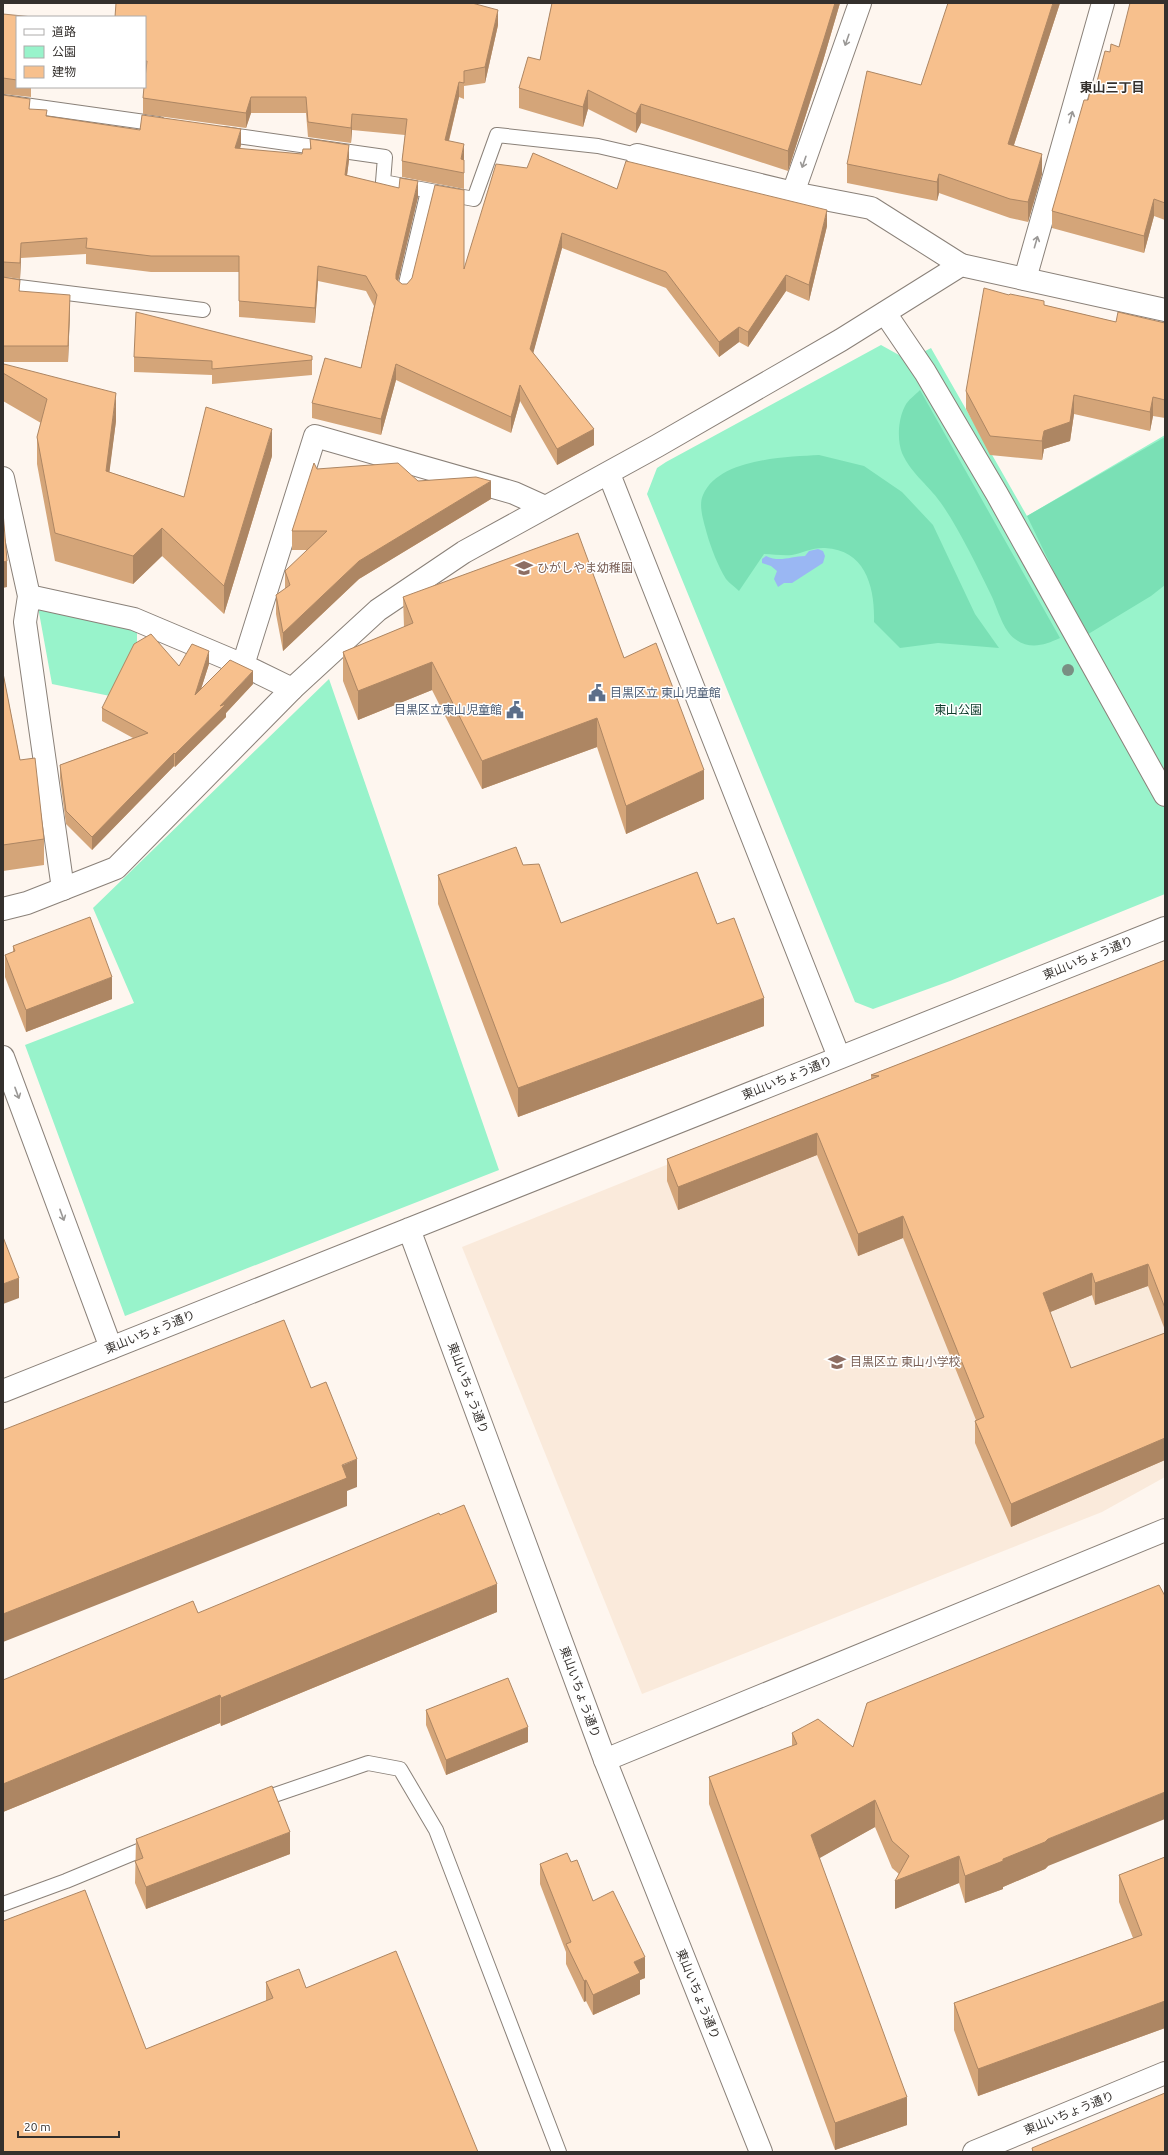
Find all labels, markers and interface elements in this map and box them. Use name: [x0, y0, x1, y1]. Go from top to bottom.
legend: [16, 16, 146, 88]
text: 道路: [52, 25, 76, 38]
one-way arrow: [843, 33, 850, 46]
text: 公園: [52, 45, 76, 58]
text: 建物: [52, 65, 76, 78]
district label: 東山三丁目: [1079, 80, 1145, 94]
one-way arrow: [1068, 110, 1075, 123]
one-way arrow: [799, 156, 807, 168]
one-way arrow: [1033, 235, 1040, 248]
school or university icon: ひがしやま幼稚園: [514, 558, 534, 578]
place label: ひがしやま幼稚園: [537, 561, 633, 574]
public building icon: 目黒区立 東山児童館: [587, 683, 607, 703]
place label: 目黒区立 東山児童館: [610, 686, 721, 699]
public building icon: 目黒区立東山児童館: [505, 700, 525, 720]
place label: 目黒区立東山児童館: [394, 703, 502, 716]
park label: 東山公園: [934, 703, 982, 716]
street label: 東山いちょう通り: [1041, 934, 1135, 982]
street label: 東山いちょう通り: [740, 1054, 834, 1102]
one-way arrow: [13, 1087, 21, 1099]
one-way arrow: [58, 1209, 66, 1221]
street label: 東山いちょう通り: [103, 1308, 197, 1356]
street label: 東山いちょう通り: [446, 1340, 491, 1435]
school or university icon: 目黒区立 東山小学校: [827, 1352, 847, 1372]
place label: 目黒区立 東山小学校: [850, 1355, 961, 1368]
street label: 東山いちょう通り: [558, 1644, 603, 1739]
street label: 東山いちょう通り: [674, 1947, 722, 2041]
street label: 東山いちょう通り: [1022, 2089, 1116, 2137]
scale bar: [18, 2113, 119, 2139]
text: 20 m: [24, 2120, 51, 2133]

